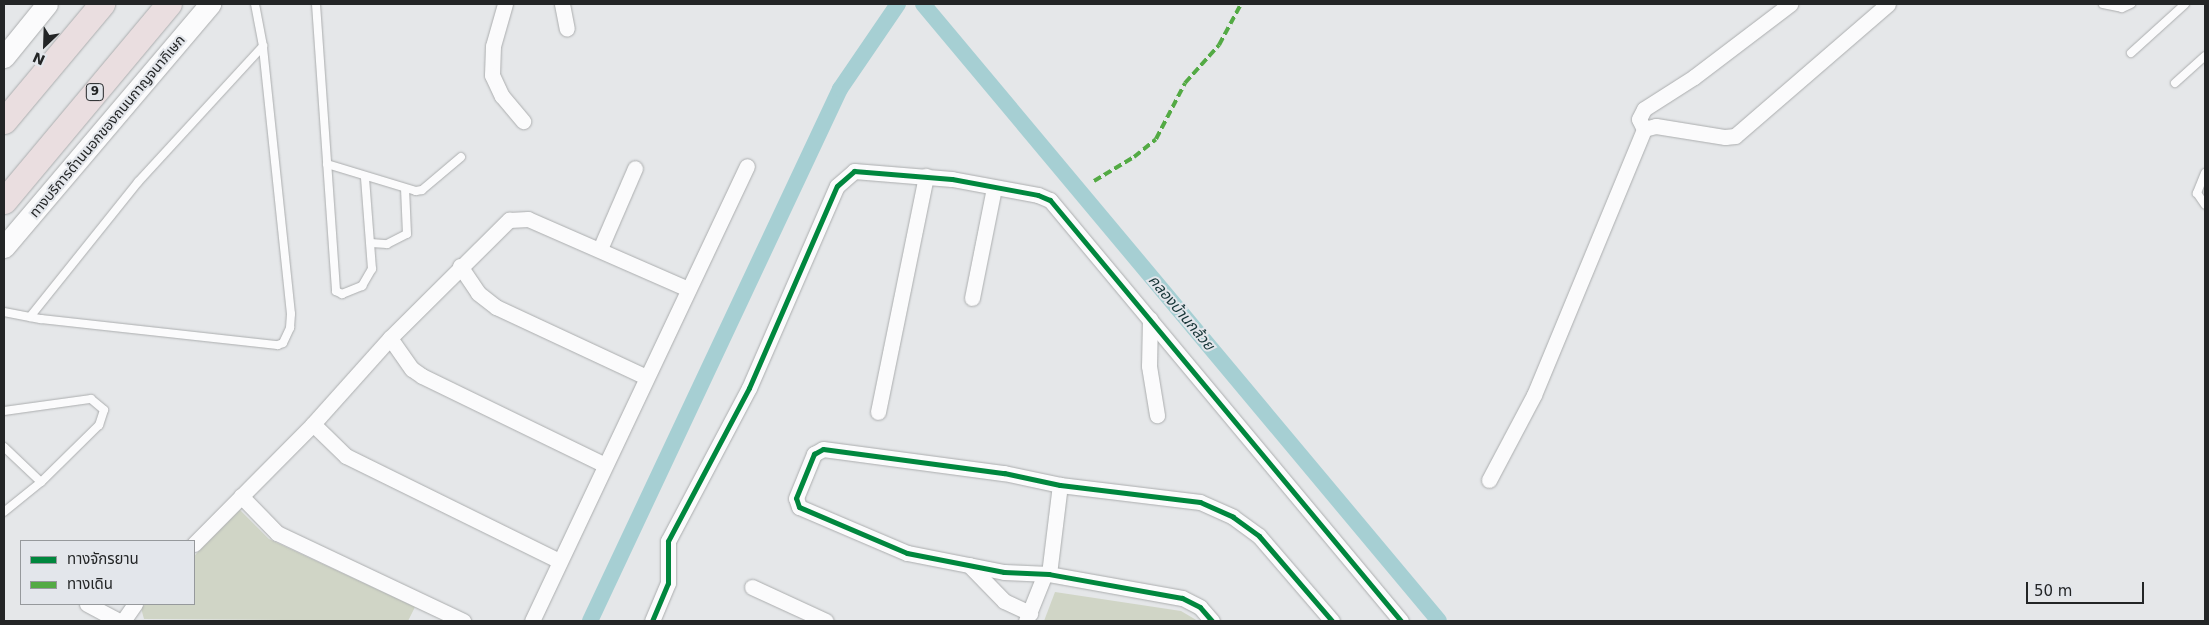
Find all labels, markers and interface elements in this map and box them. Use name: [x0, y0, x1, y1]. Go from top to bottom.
north arrow: [20, 20, 70, 70]
street label: ทางบริการด้านนอกของถนนกาญจนาภิเษก: [26, 31, 188, 221]
text: N: [30, 49, 48, 68]
road number: 9: [85, 82, 105, 101]
water label: คลองบ้านกล้วย: [1144, 272, 1218, 354]
legend: [20, 540, 195, 605]
text: ทางจักรยาน: [67, 550, 139, 568]
scale bar: [2029, 572, 2146, 604]
text: ทางเดิน: [67, 575, 113, 593]
text: 50 m: [2034, 582, 2072, 600]

